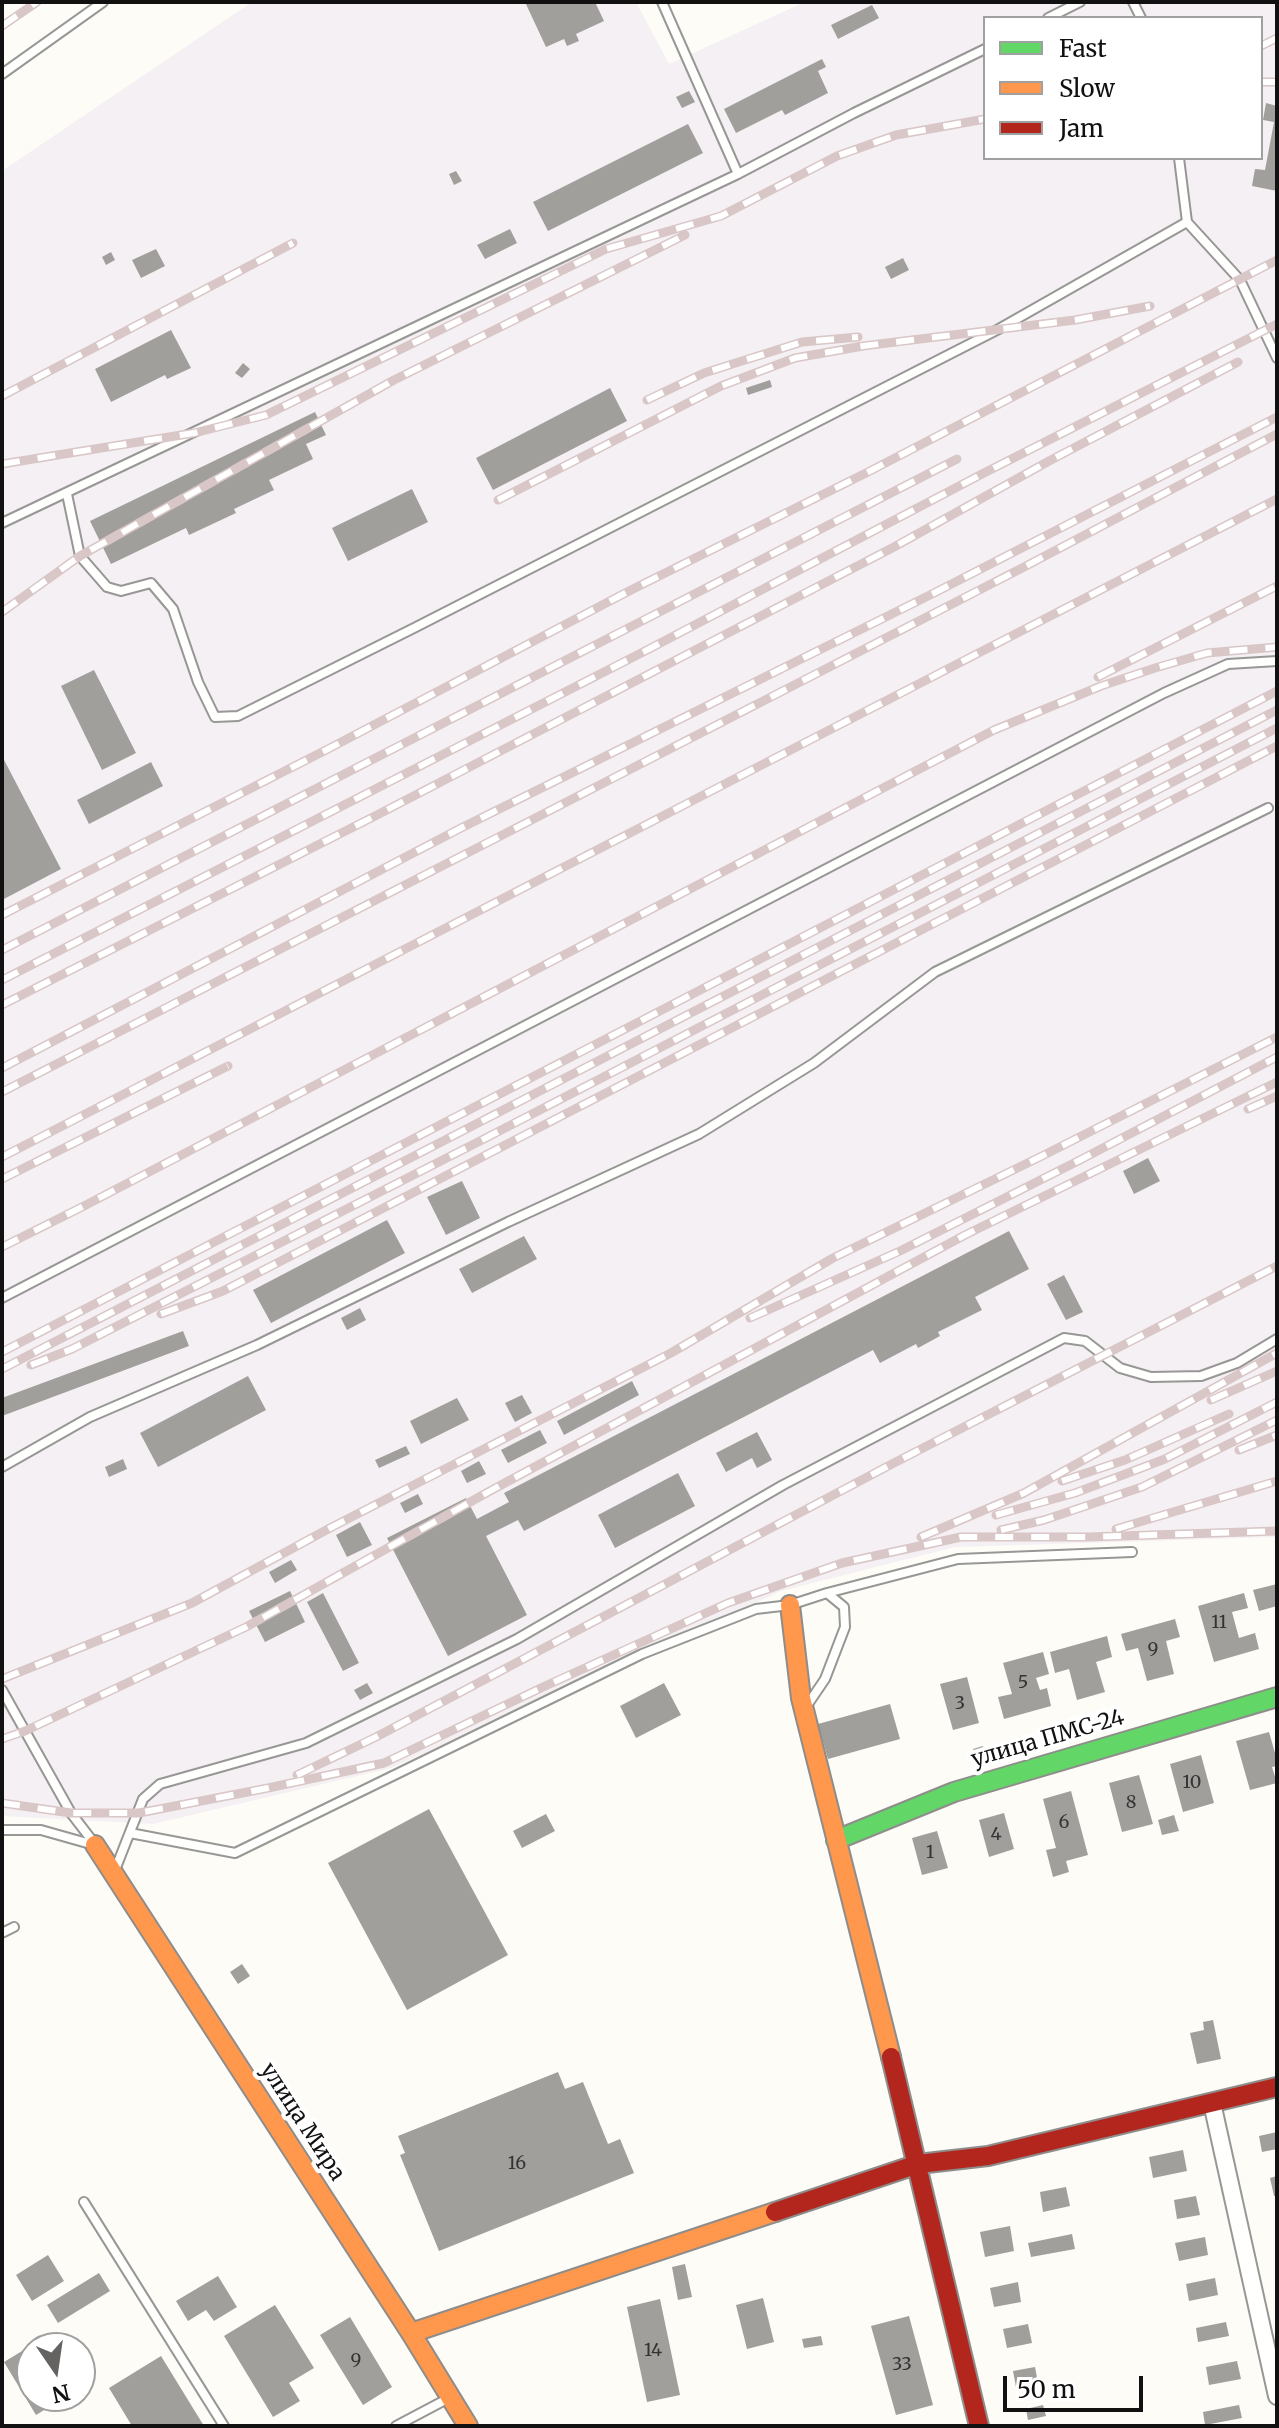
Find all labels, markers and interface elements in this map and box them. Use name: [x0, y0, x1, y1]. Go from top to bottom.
legend: [983, 16, 1263, 160]
text: Fast: [1059, 33, 1107, 64]
text: Slow: [1059, 73, 1115, 104]
text: Jam: [1059, 113, 1104, 144]
house number: 11: [1211, 1612, 1227, 1634]
house number: 9: [1148, 1639, 1158, 1661]
house number: 5: [1018, 1672, 1028, 1694]
house number: 3: [955, 1693, 965, 1715]
street label: улица ПМС-24: [968, 1705, 1128, 1773]
house number: 10: [1183, 1772, 1201, 1794]
house number: 8: [1126, 1792, 1136, 1814]
house number: 6: [1059, 1812, 1069, 1834]
house number: 4: [990, 1824, 1002, 1846]
house number: 1: [926, 1842, 934, 1864]
street label: улица Мира: [254, 2058, 350, 2186]
house number: 16: [508, 2153, 526, 2175]
north arrow: [16, 2332, 96, 2412]
house number: 14: [644, 2340, 662, 2362]
house number: 9: [351, 2350, 361, 2372]
house number: 33: [892, 2354, 912, 2376]
scale bar: [1007, 2360, 1147, 2410]
text: 50 m: [1017, 2374, 1076, 2405]
text: N: [49, 2378, 73, 2409]

